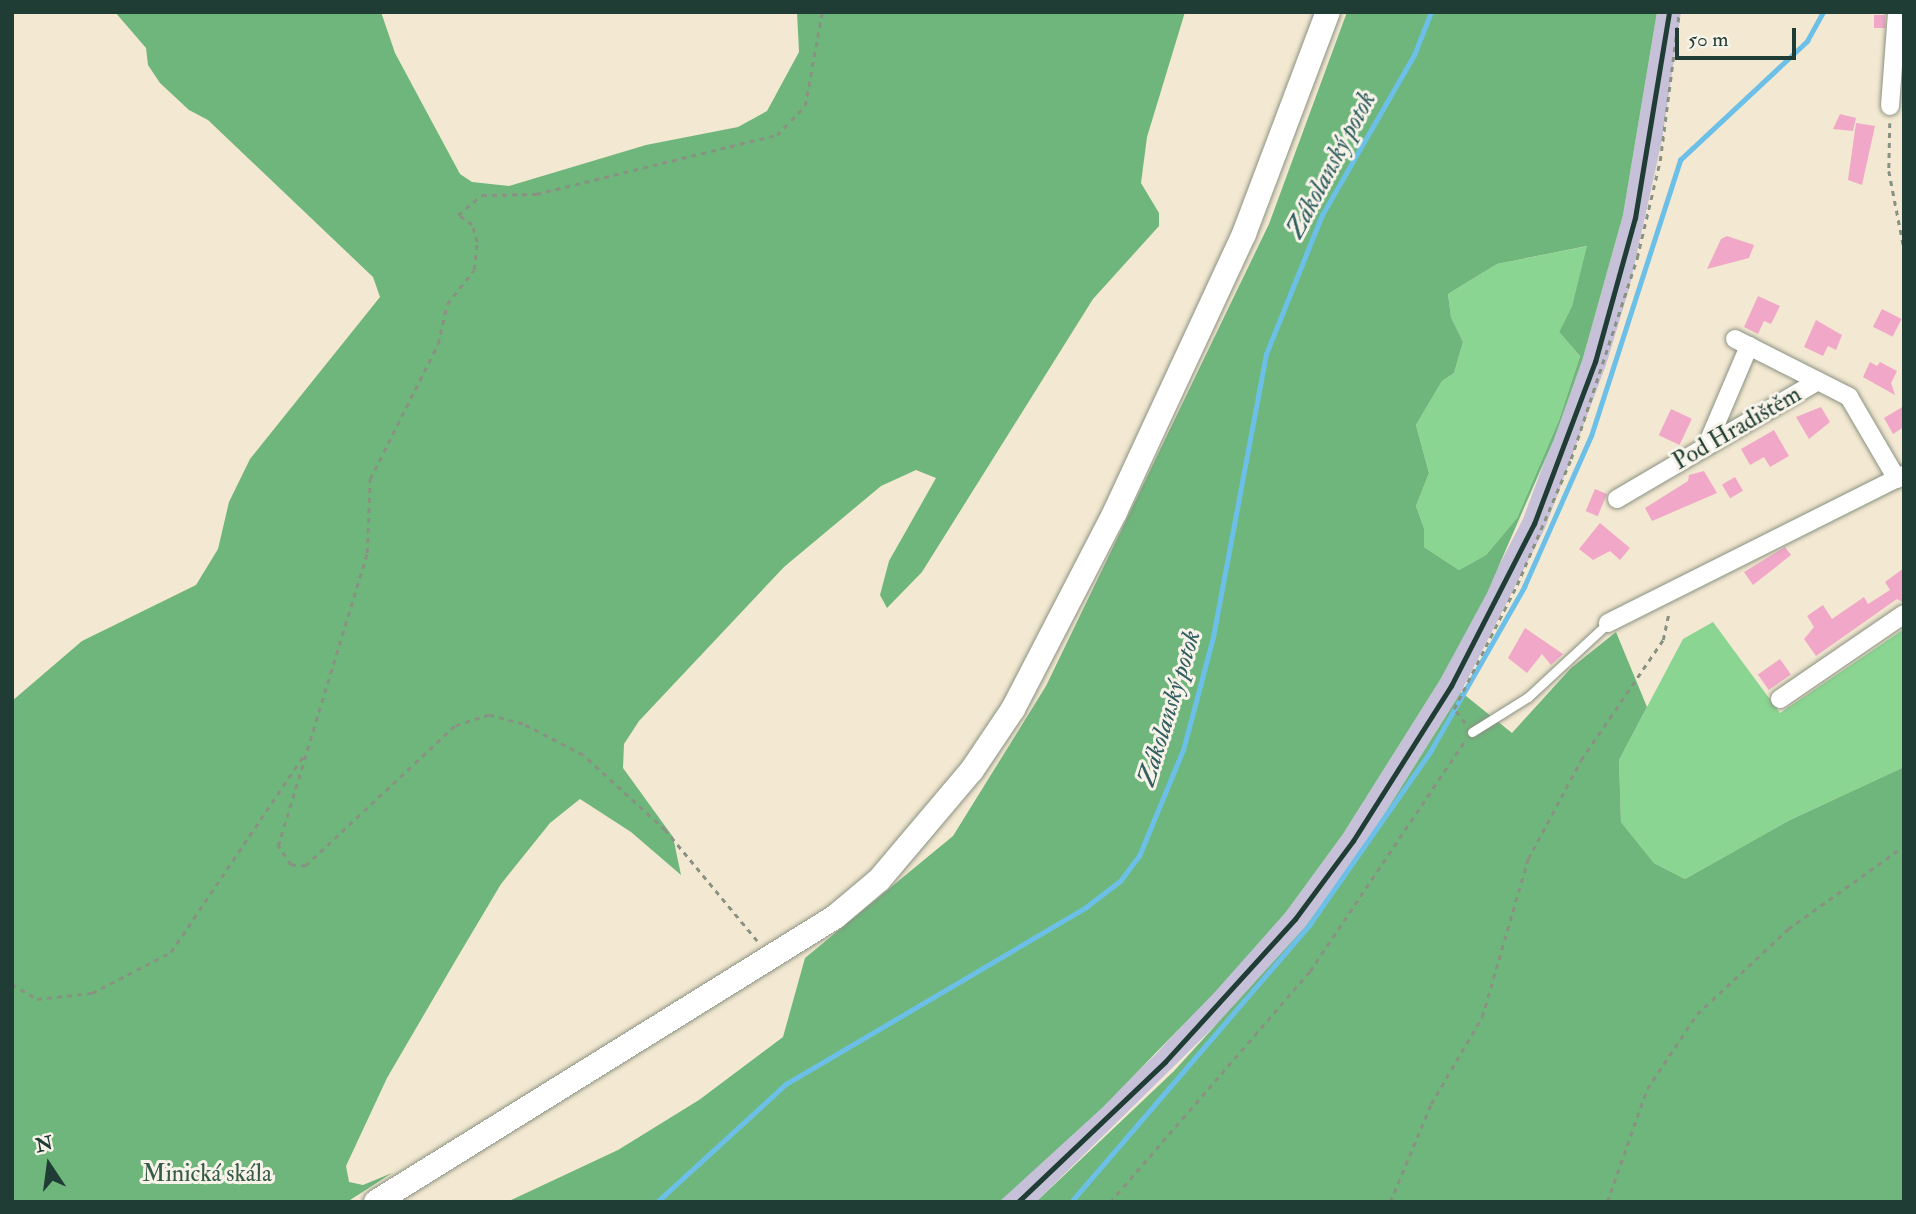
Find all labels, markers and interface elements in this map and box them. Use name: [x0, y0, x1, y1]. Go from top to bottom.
scale bar: [1678, 14, 1799, 58]
text: 50 m: [1688, 26, 1729, 53]
water label: Zákolanský potok: [1280, 87, 1384, 243]
street label: Pod Hradištěm: [1668, 380, 1806, 476]
water label: Zákolanský potok: [1132, 627, 1208, 789]
north arrow: [14, 1130, 84, 1200]
text: N: [33, 1131, 55, 1158]
park label: Minická skála: [142, 1160, 272, 1188]

